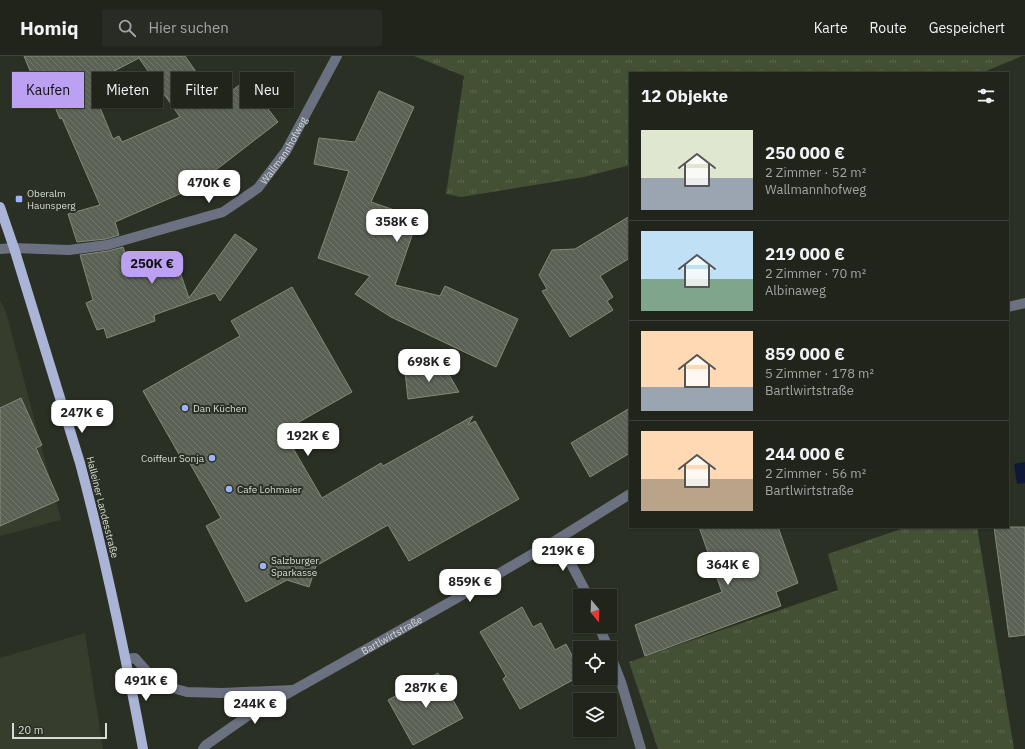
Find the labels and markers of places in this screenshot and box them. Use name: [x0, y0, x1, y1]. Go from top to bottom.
pin: 470K €: [176, 170, 242, 204]
place label: Oberalm Haunsperg: [27, 187, 76, 212]
marker: Oberalm Haunsperg: [14, 194, 24, 204]
pin: 358K €: [364, 209, 430, 243]
pin: 250K €: [119, 251, 185, 285]
pin: 698K €: [396, 349, 462, 383]
pin: 247K €: [49, 400, 115, 434]
place label: Dan Küchen: [193, 402, 247, 415]
marker: Dan Küchen: [180, 403, 190, 413]
pin: 192K €: [275, 423, 341, 457]
place label: Coiffeur Sonja: [141, 452, 205, 465]
marker: Coiffeur Sonja: [207, 453, 217, 463]
place label: Cafe Lohmaier: [237, 483, 302, 496]
marker: Cafe Lohmaier: [224, 484, 234, 494]
pin: 219K €: [530, 538, 596, 572]
pin: 364K €: [695, 552, 761, 586]
place label: Salzburger Sparkasse: [271, 554, 319, 579]
marker: Salzburger Sparkasse: [258, 561, 268, 571]
pin: 859K €: [437, 569, 503, 603]
pin: 491K €: [113, 668, 179, 702]
pin: 287K €: [393, 675, 459, 709]
pin: 244K €: [222, 691, 288, 725]

